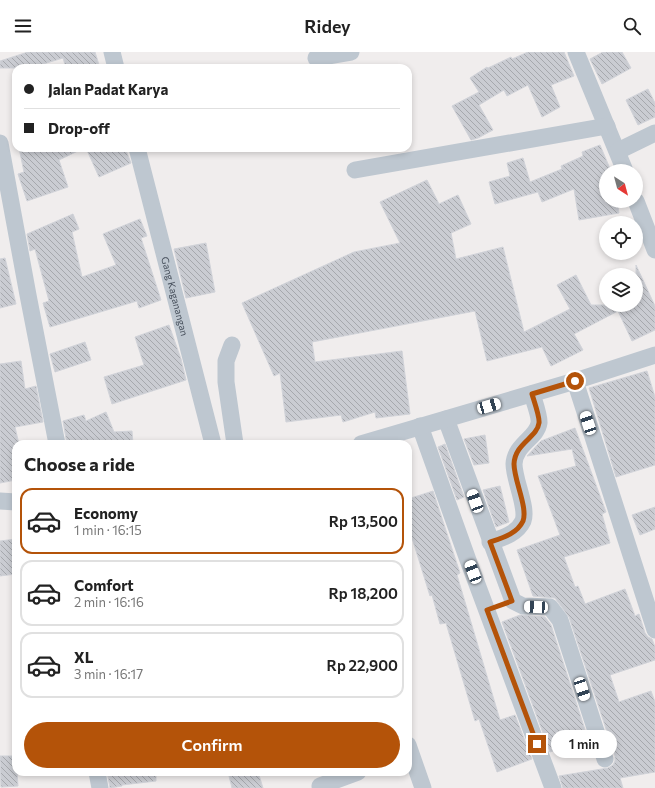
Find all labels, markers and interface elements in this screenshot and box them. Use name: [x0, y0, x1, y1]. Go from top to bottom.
icon: menu: [12, 15, 34, 37]
text: Ridey: [304, 15, 351, 37]
icon: search: [621, 15, 643, 37]
text: Jalan Padat Karya: [48, 80, 168, 98]
text: Drop-off: [48, 119, 110, 137]
north arrow: [599, 164, 643, 208]
map controls: [599, 164, 643, 312]
button: locate: [599, 216, 643, 260]
street label: Gang Kaganangan: [159, 255, 191, 337]
button: layers: [599, 268, 643, 312]
route start: [566, 372, 584, 390]
car: [476, 397, 502, 415]
car: [579, 410, 597, 436]
text: Choose a ride: [24, 453, 135, 475]
car: [465, 488, 485, 514]
icon: car: [26, 503, 62, 539]
text: Economy: [74, 504, 138, 522]
text: Rp 13,500: [329, 512, 398, 530]
text: 1 min · 16:15: [74, 522, 142, 538]
car: [463, 559, 483, 585]
icon: car: [26, 575, 62, 611]
text: Comfort: [74, 576, 134, 594]
text: Rp 18,200: [328, 584, 398, 602]
text: 2 min · 16:16: [74, 594, 144, 610]
car: [524, 600, 548, 614]
icon: car: [26, 647, 62, 683]
text: XL: [74, 648, 93, 666]
text: Rp 22,900: [327, 656, 398, 674]
text: 3 min · 16:17: [74, 666, 143, 682]
car: [573, 676, 591, 702]
button: Confirm: [24, 722, 400, 768]
callout: 1 min: [551, 730, 617, 758]
route end: [528, 735, 546, 753]
text: 1 min: [569, 736, 599, 752]

